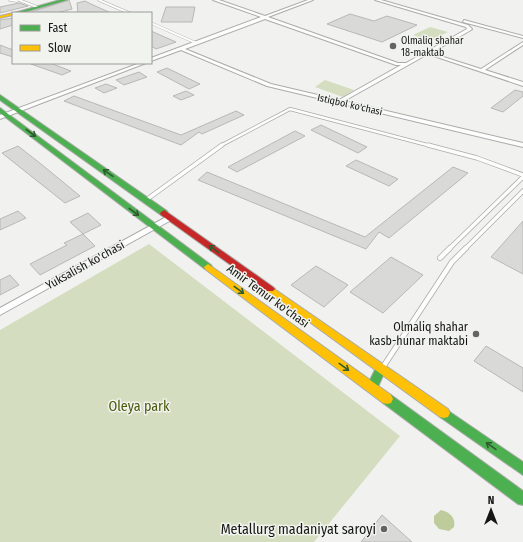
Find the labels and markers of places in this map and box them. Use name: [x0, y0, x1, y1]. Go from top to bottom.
place label: Olmaliq shahar 18-maktab: [401, 35, 464, 59]
marker: Olmaliq shahar 18-maktab: [388, 41, 398, 51]
place label: Olmaliq shahar kasb-hunar maktabi: [369, 320, 469, 348]
marker: Olmaliq shahar kasb-hunar maktabi: [471, 329, 481, 339]
place label: Metallurg madaniyat saroyi: [221, 521, 376, 538]
marker: Metallurg madaniyat saroyi: [379, 524, 389, 534]

